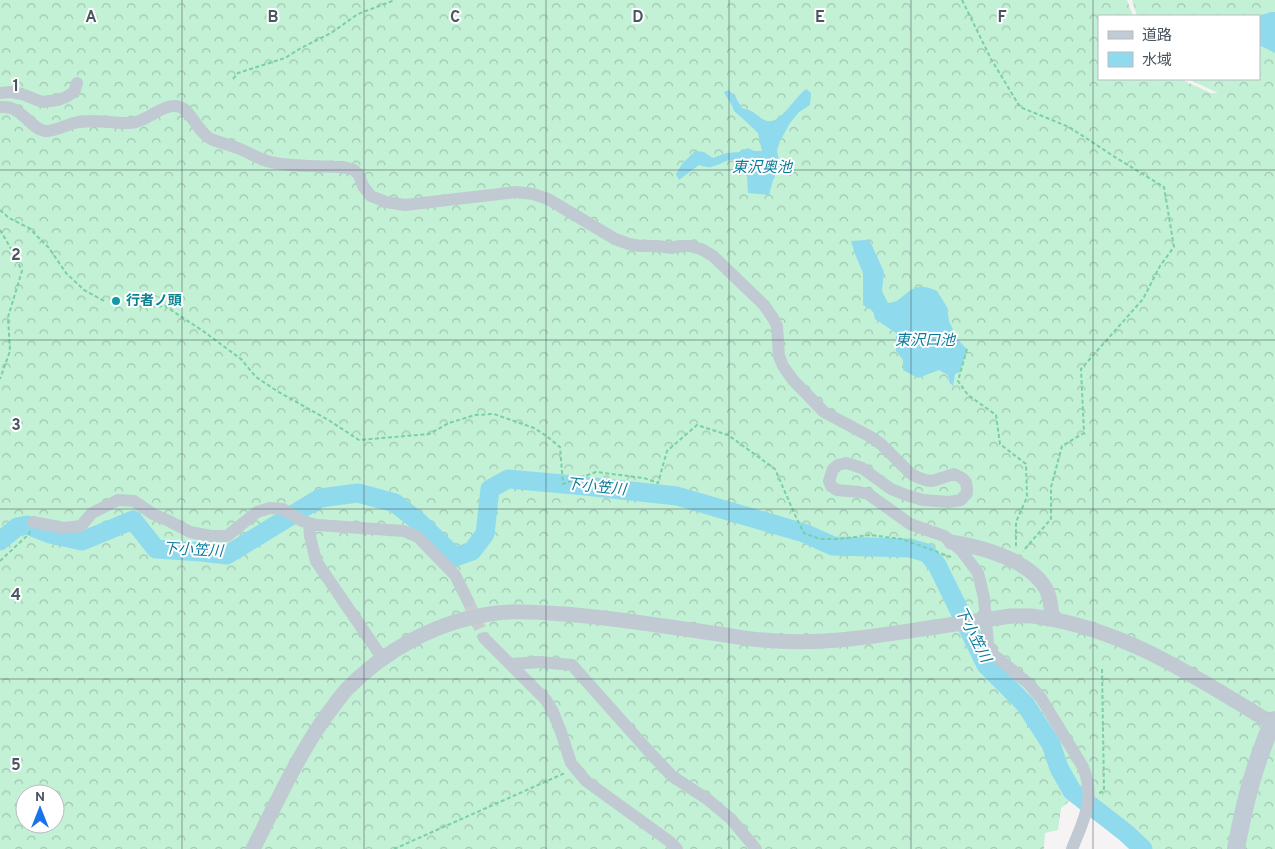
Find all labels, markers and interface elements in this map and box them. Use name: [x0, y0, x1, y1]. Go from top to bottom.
text: A: [85, 8, 97, 28]
text: B: [267, 8, 279, 28]
text: C: [450, 8, 460, 28]
text: D: [632, 8, 644, 28]
text: E: [815, 8, 825, 28]
text: F: [997, 8, 1007, 28]
legend: [1098, 15, 1260, 80]
text: 道路: [1142, 27, 1172, 46]
text: 水域: [1142, 52, 1172, 71]
text: 1: [13, 77, 19, 97]
water label: 東沢奥池: [732, 159, 794, 178]
text: 2: [11, 246, 21, 266]
place label: 行者ノ頭: [126, 293, 182, 310]
marker: 行者ノ頭: [110, 295, 122, 307]
water label: 東沢口池: [895, 332, 957, 351]
text: 3: [11, 416, 21, 436]
water label: 下小笠川: [565, 475, 629, 501]
water label: 下小笠川: [163, 540, 225, 562]
text: 4: [11, 586, 21, 606]
water label: 下小笠川: [950, 604, 995, 668]
text: 5: [11, 756, 21, 776]
north arrow: [15, 784, 65, 834]
text: N: [35, 789, 45, 806]

